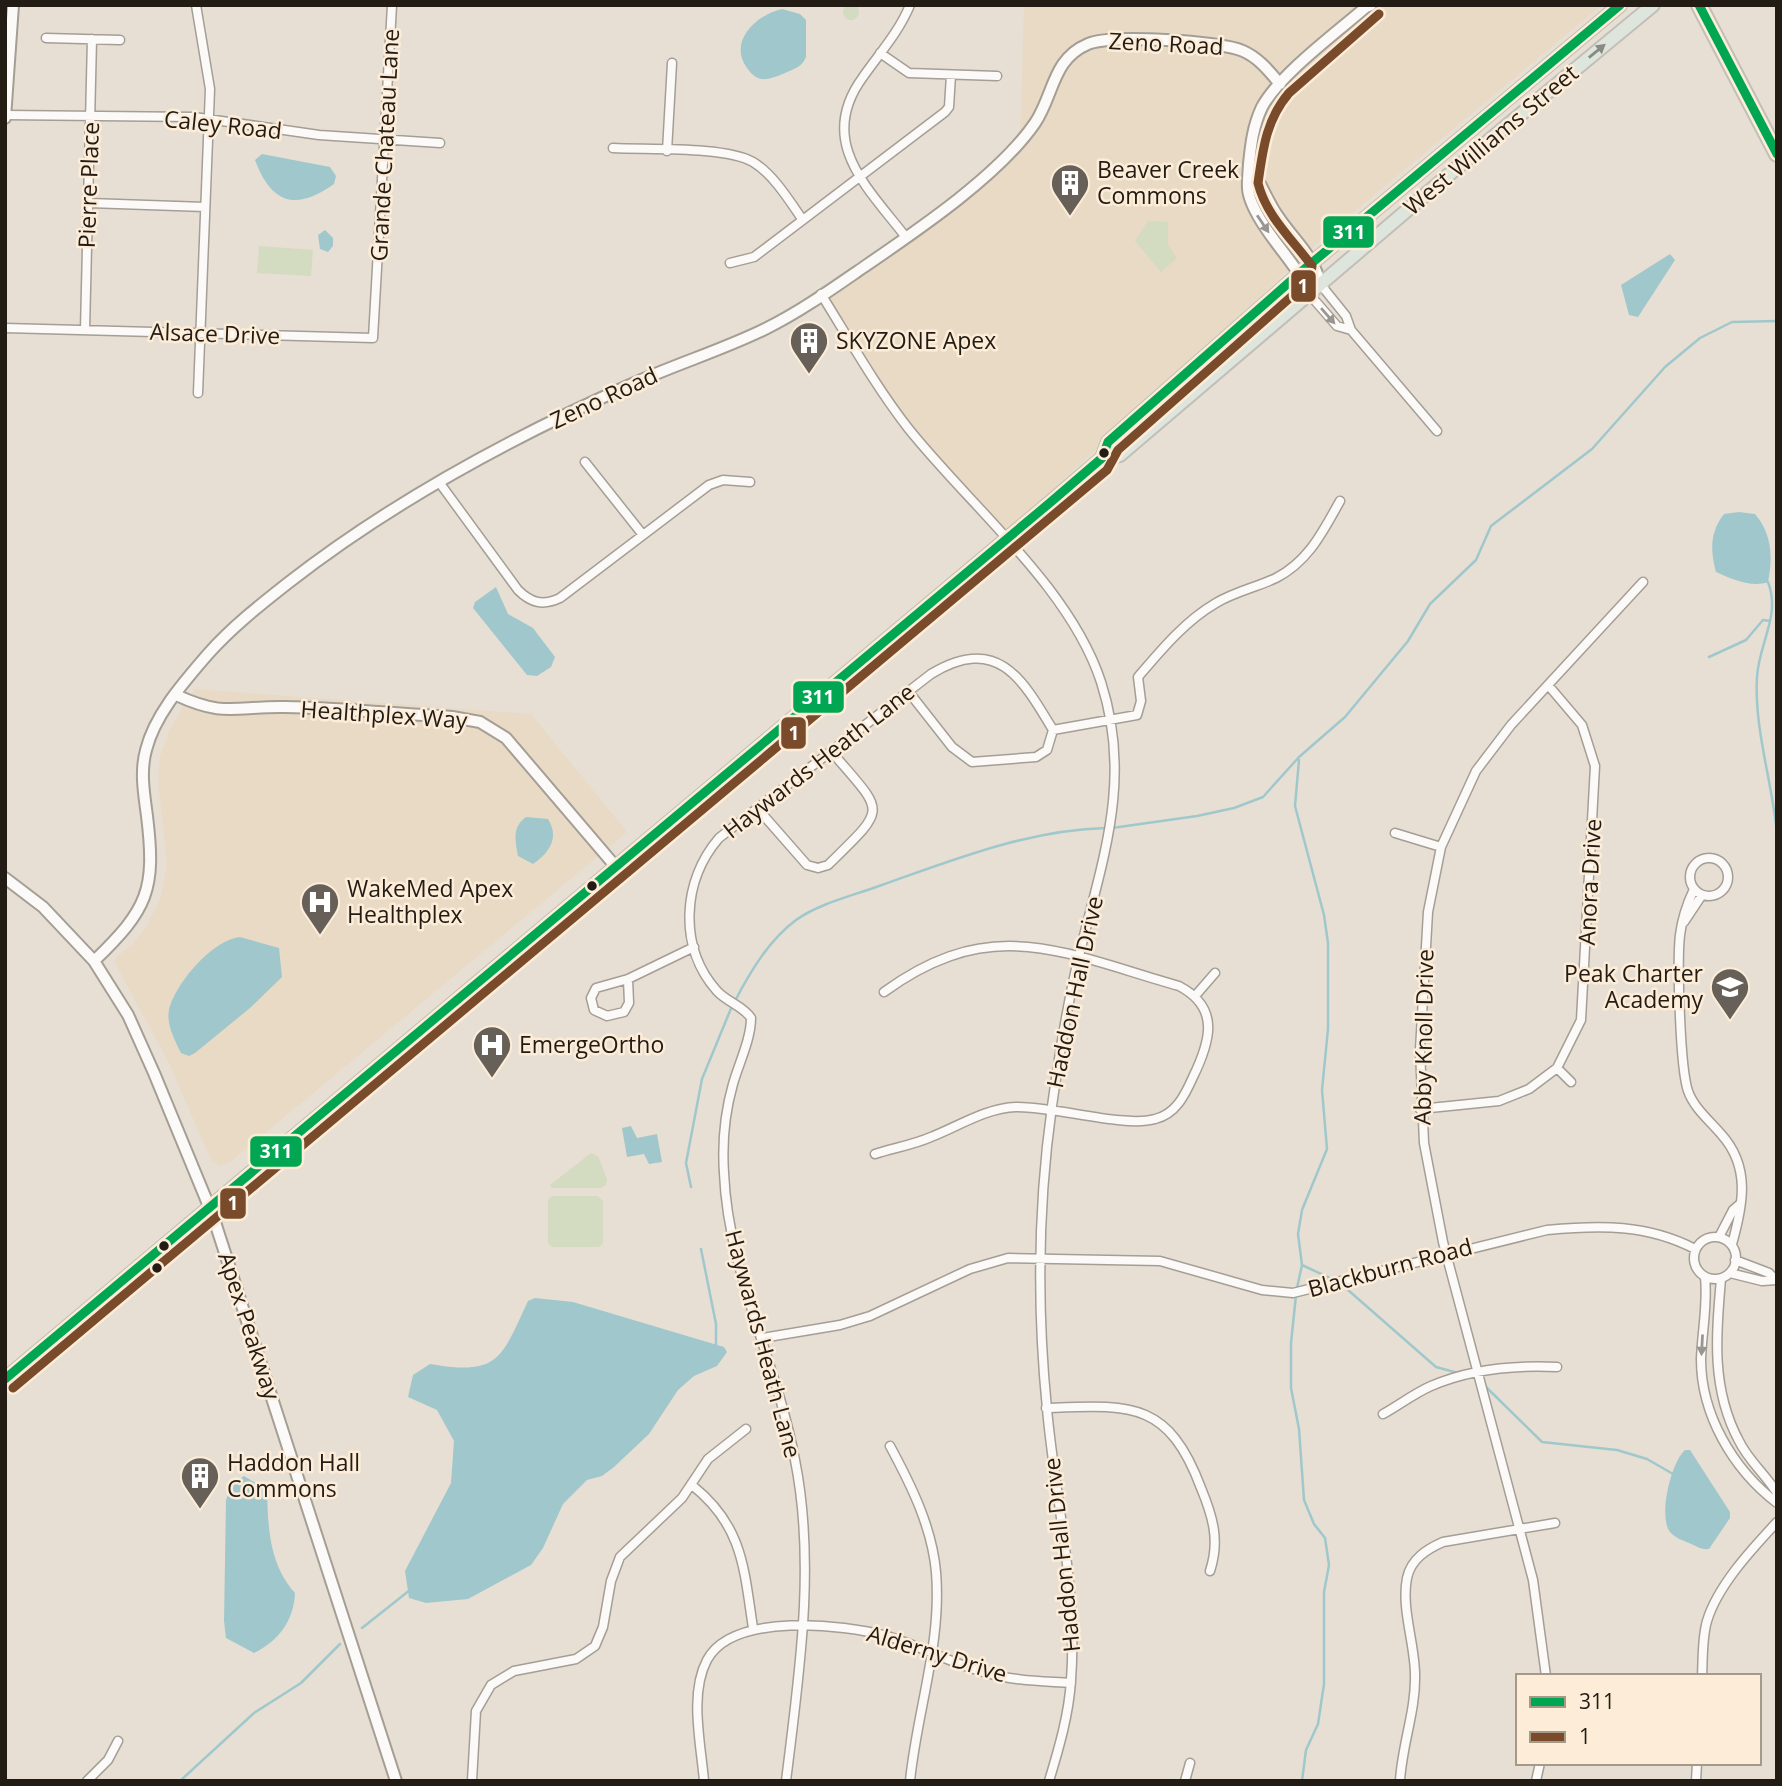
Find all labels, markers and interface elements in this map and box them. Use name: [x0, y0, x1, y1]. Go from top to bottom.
street label: Zeno Road: [1108, 24, 1224, 62]
street label: Grande Chateau Lane: [362, 28, 406, 262]
one-way arrow: [1589, 44, 1606, 59]
street label: West Williams Street: [1396, 57, 1585, 222]
street label: Caley Road: [163, 102, 284, 146]
street label: Pierre Place: [70, 121, 106, 249]
place label: Beaver Creek Commons: [1097, 153, 1239, 211]
building icon: Beaver Creek Commons: [1049, 162, 1091, 217]
one-way arrow: [1256, 214, 1269, 233]
line badge: 311: [1322, 215, 1375, 249]
text: 311: [1333, 219, 1365, 245]
line badge: 1: [1290, 269, 1317, 303]
text: 1: [1298, 273, 1308, 299]
one-way arrow: [1320, 307, 1336, 325]
street label: Alsace Drive: [149, 315, 281, 351]
building icon: SKYZONE Apex: [788, 320, 830, 375]
place label: SKYZONE Apex: [836, 324, 996, 356]
street label: Zeno Road: [545, 358, 662, 436]
unlabelled marker: [1097, 446, 1111, 460]
street label: Haywards Heath Lane: [716, 675, 921, 845]
line badge: 311: [792, 680, 845, 714]
text: 311: [802, 684, 834, 710]
street label: Healthplex Way: [300, 692, 469, 736]
line badge: 1: [780, 716, 807, 750]
text: 1: [789, 720, 799, 746]
street label: Anora Drive: [1570, 818, 1608, 946]
place label: WakeMed Apex Healthplex: [347, 872, 513, 930]
unlabelled marker: [585, 879, 599, 893]
hospital icon: WakeMed Apex Healthplex: [299, 881, 341, 936]
street label: Haddon Hall Drive: [1038, 893, 1110, 1091]
street label: Abby Knoll Drive: [1405, 949, 1441, 1125]
place label: Peak Charter Academy: [1564, 957, 1704, 1015]
school or university icon: Peak Charter Academy: [1709, 966, 1751, 1021]
hospital icon: EmergeOrtho: [471, 1024, 513, 1079]
place label: EmergeOrtho: [519, 1028, 664, 1060]
line badge: 311: [249, 1135, 303, 1168]
text: 311: [260, 1138, 292, 1164]
line badge: 1: [219, 1187, 247, 1220]
text: 1: [228, 1190, 238, 1216]
street label: Haywards Heath Lane: [718, 1226, 810, 1461]
street label: Blackburn Road: [1304, 1230, 1476, 1304]
unlabelled marker: [157, 1239, 171, 1253]
street label: Apex Peakway: [211, 1248, 289, 1404]
unlabelled marker: [150, 1261, 164, 1275]
one-way arrow: [1697, 1334, 1708, 1356]
place label: Haddon Hall Commons: [227, 1446, 360, 1504]
building icon: Haddon Hall Commons: [179, 1455, 221, 1510]
street label: Haddon Hall Drive: [1035, 1456, 1087, 1654]
street label: Alderny Drive: [863, 1617, 1011, 1689]
legend: [1516, 1674, 1761, 1765]
text: 311: [1579, 1687, 1615, 1715]
text: 1: [1579, 1722, 1591, 1750]

